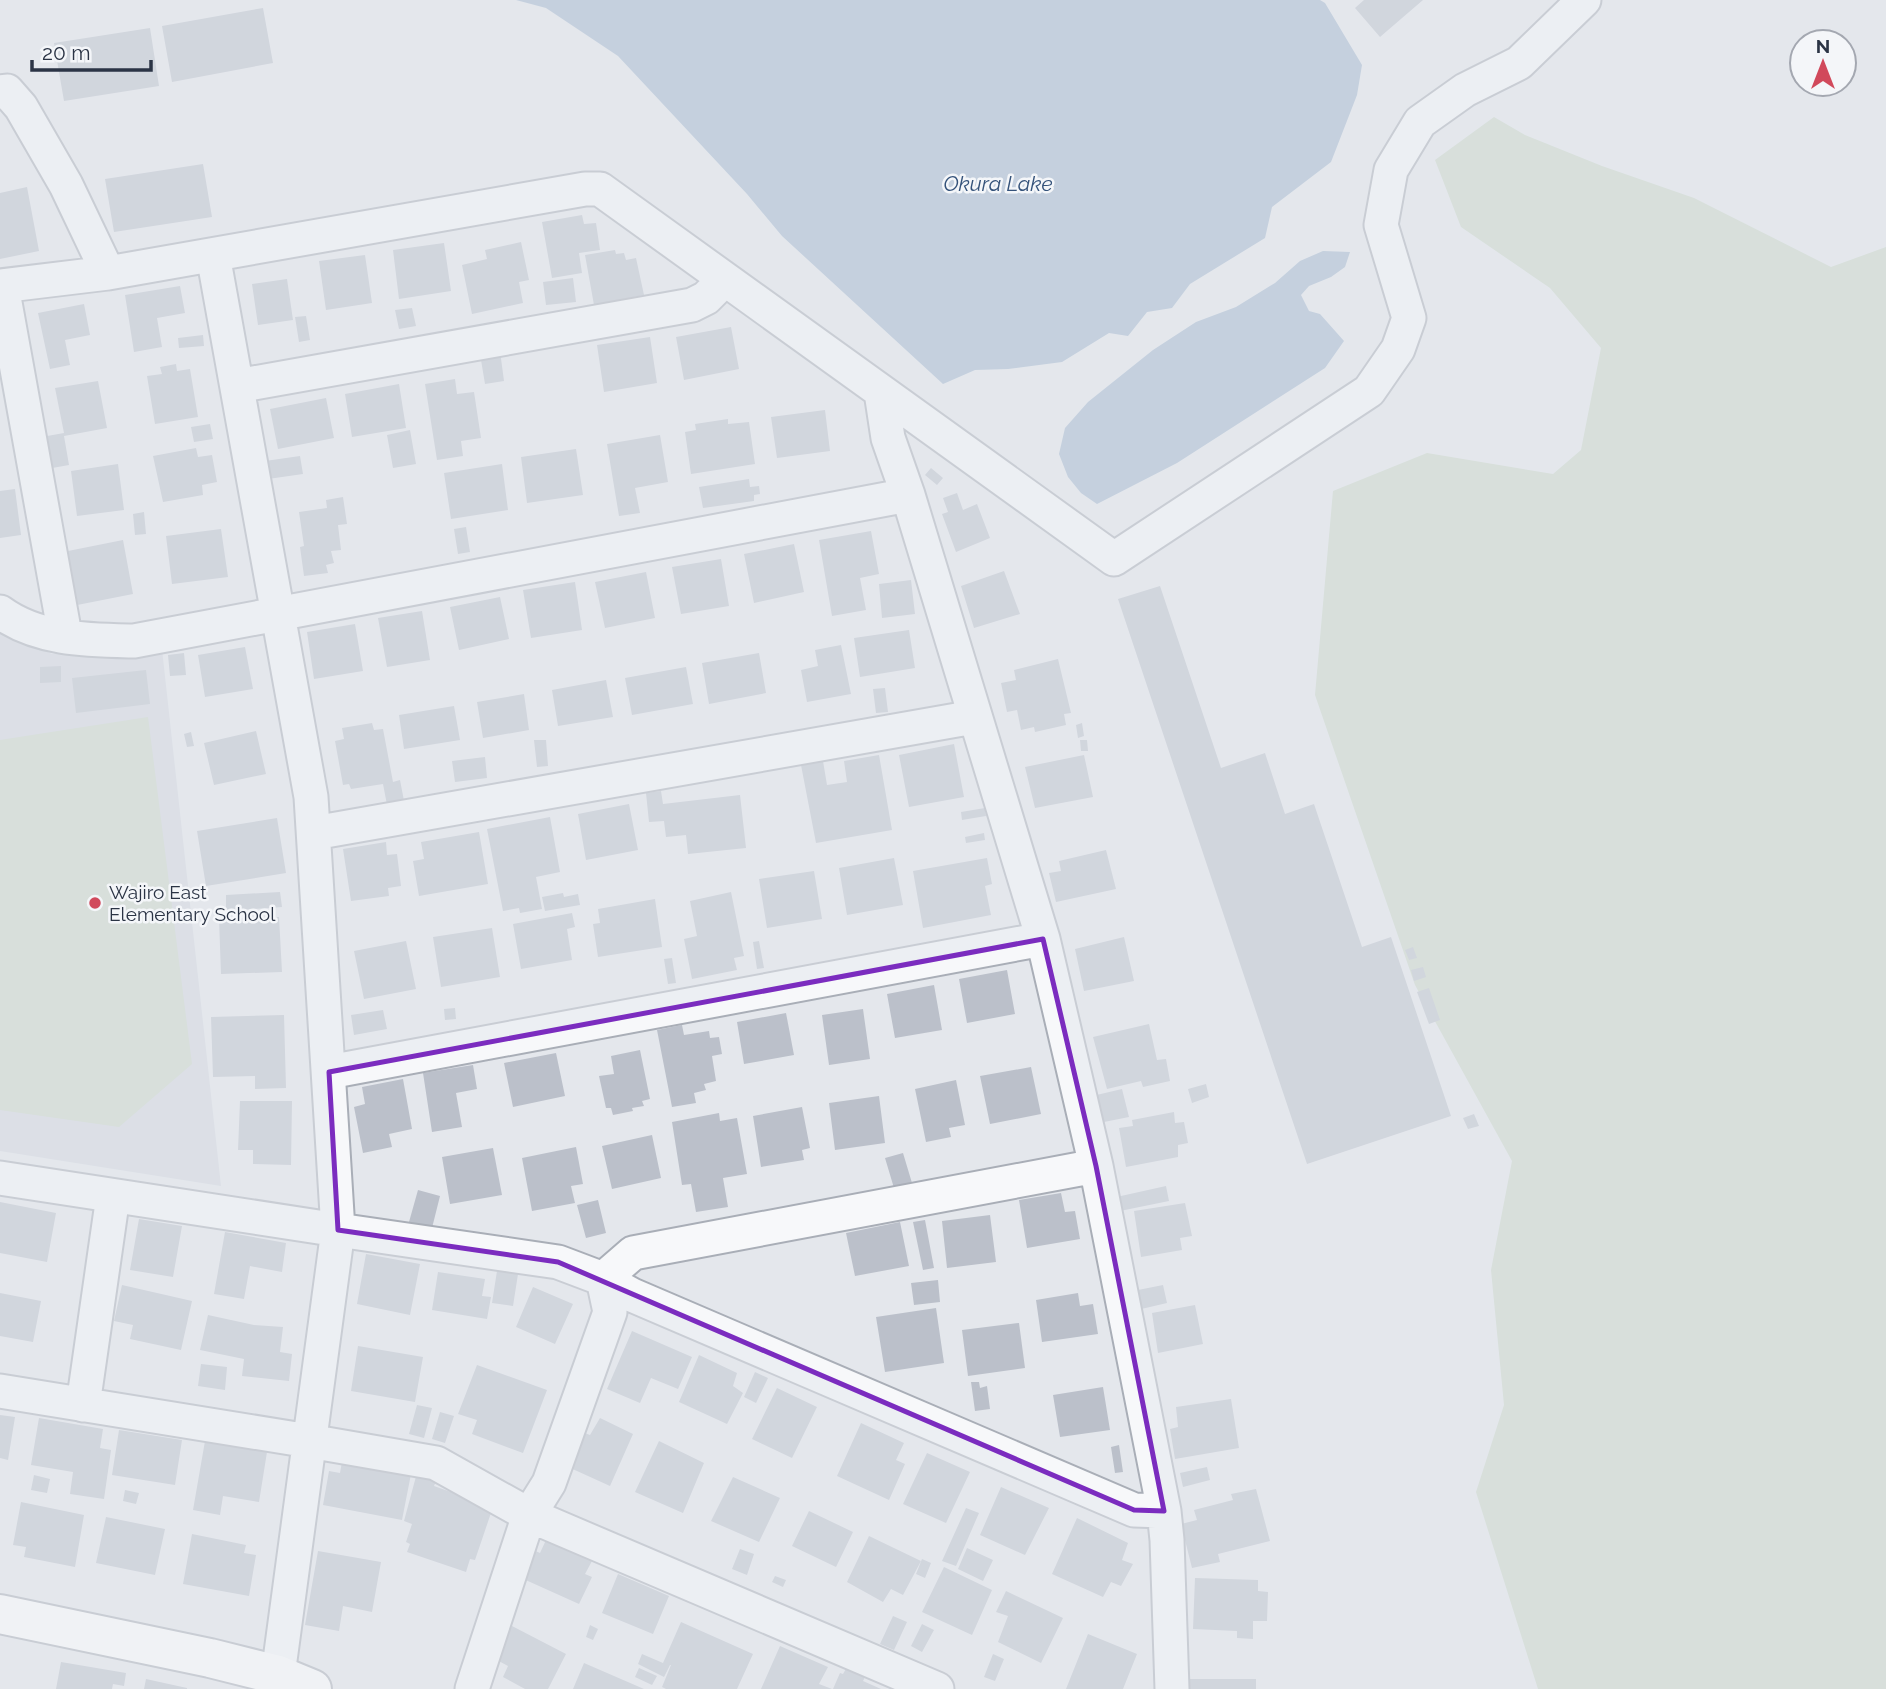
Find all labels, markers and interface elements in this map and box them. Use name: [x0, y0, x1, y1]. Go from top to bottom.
scale bar: [32, 28, 150, 72]
north arrow: [1788, 28, 1858, 98]
text: N: [1816, 35, 1830, 57]
text: 20 m: [42, 40, 90, 65]
water label: Okura Lake: [943, 171, 1053, 196]
place label: Wajiro East Elementary School: [109, 881, 276, 925]
marker: Wajiro East Elementary School: [87, 895, 103, 911]

